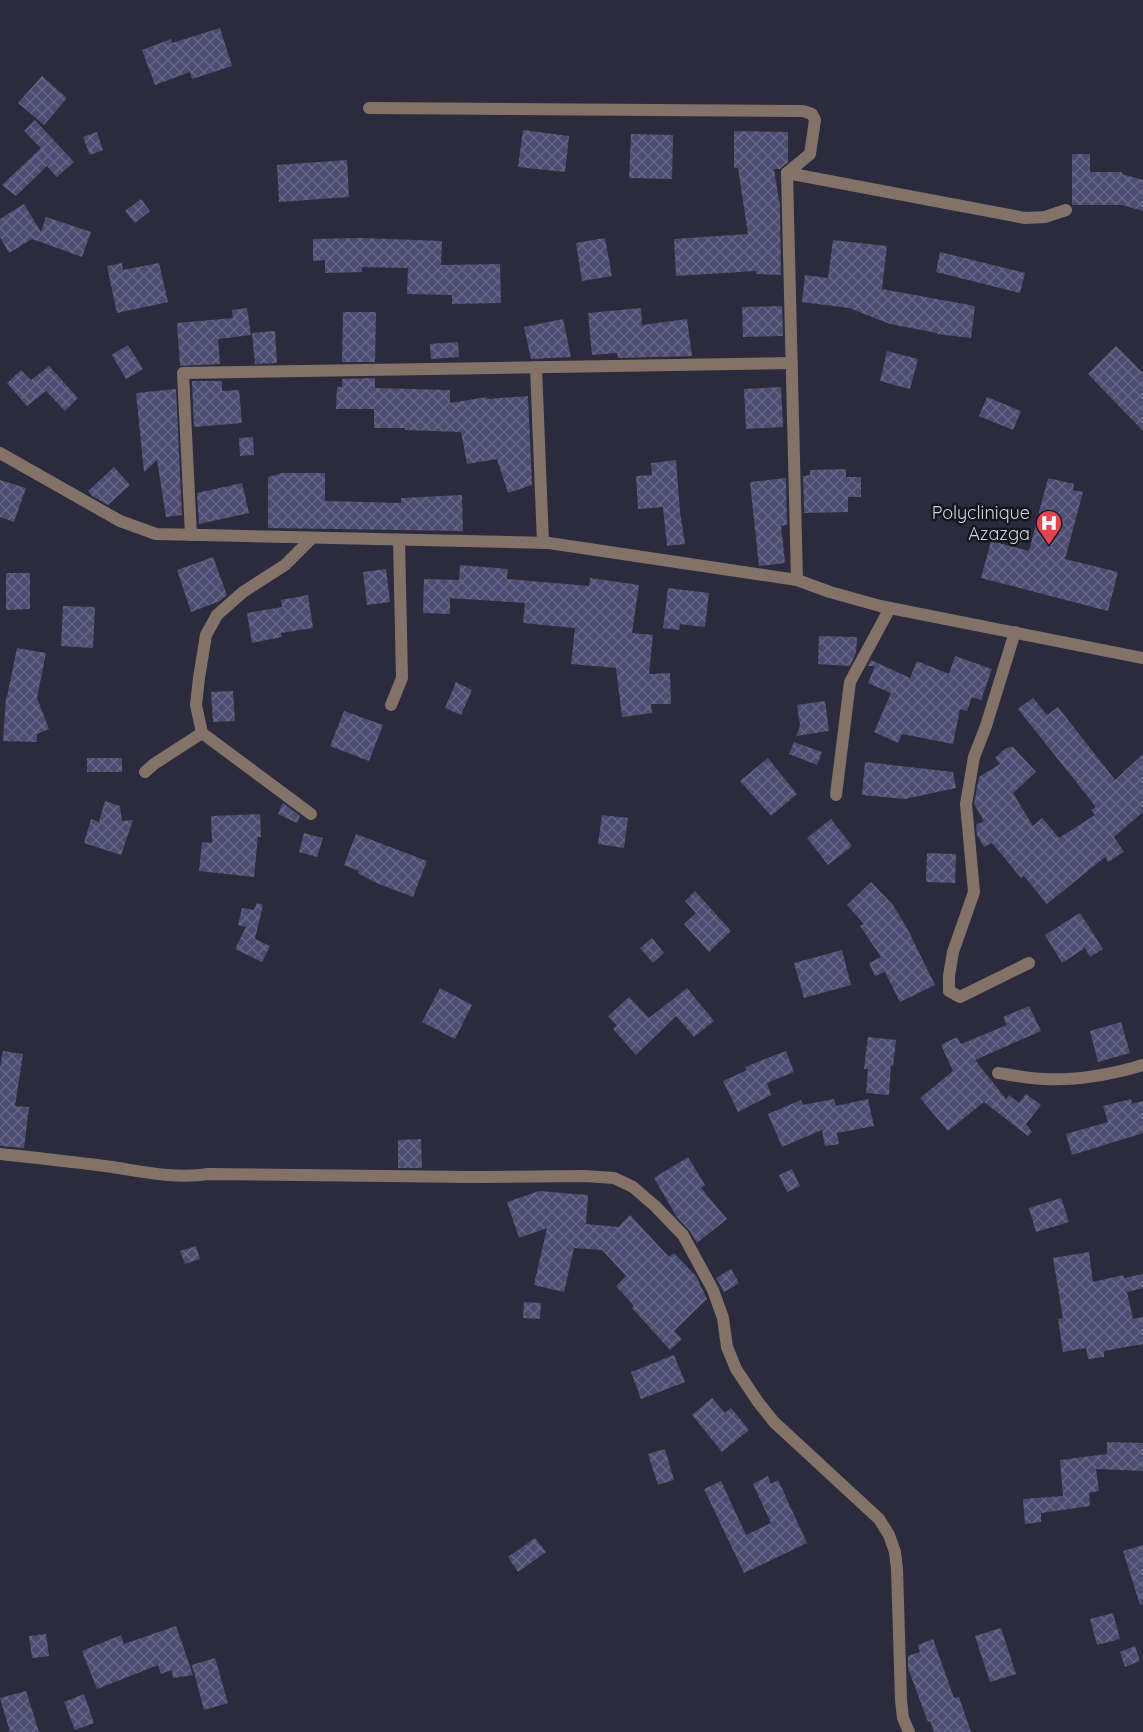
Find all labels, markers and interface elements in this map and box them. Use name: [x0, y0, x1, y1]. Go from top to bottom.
place label: Polyclinique Azazga: [932, 501, 1030, 545]
hospital icon: Polyclinique Azazga: [1034, 508, 1064, 546]

